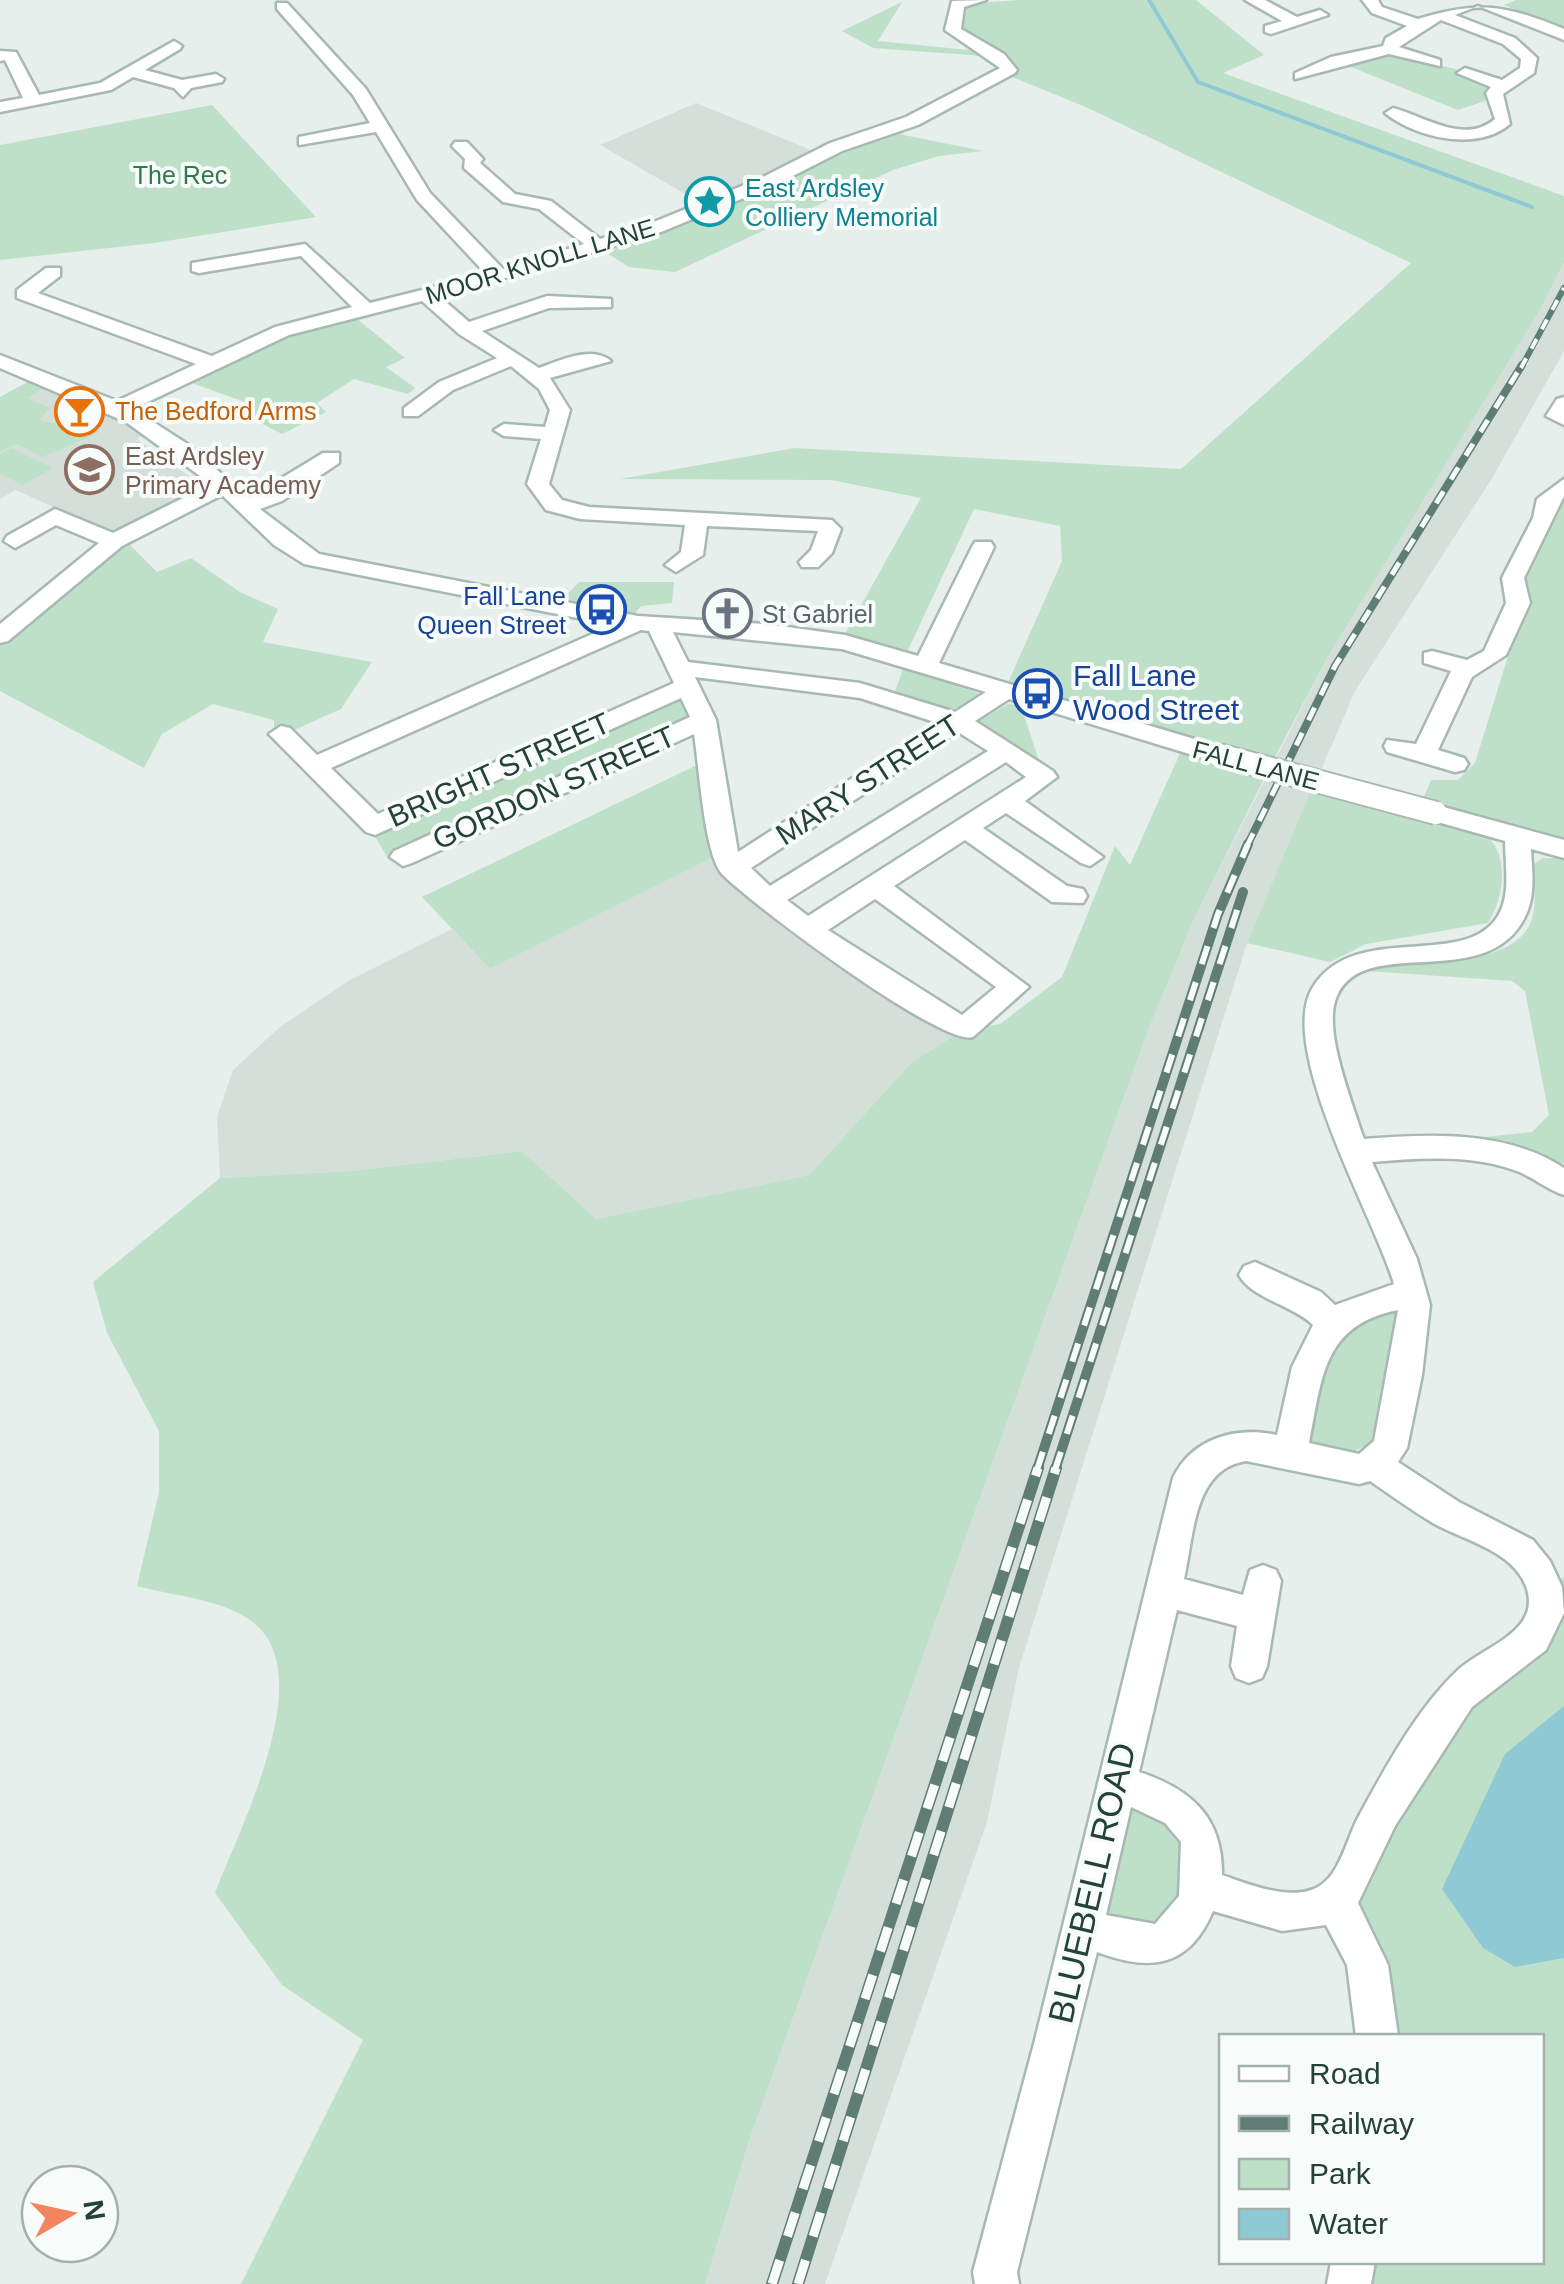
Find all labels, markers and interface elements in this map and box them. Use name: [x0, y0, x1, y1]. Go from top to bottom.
park label: The Rec: [133, 161, 227, 189]
place label: East Ardsley Colliery Memorial: [745, 174, 938, 231]
place icon: East Ardsley Colliery Memorial: [684, 176, 736, 228]
street label: MOOR KNOLL LANE: [422, 213, 658, 309]
bar icon: The Bedford Arms: [54, 385, 106, 437]
place label: The Bedford Arms: [115, 397, 316, 425]
place label: East Ardsley Primary Academy: [125, 442, 321, 499]
school or university icon: East Ardsley Primary Academy: [64, 444, 116, 496]
place label: Fall Lane Queen Street: [417, 582, 566, 639]
bus stop icon: Fall Lane Queen Street: [575, 584, 627, 636]
church icon: St Gabriel: [701, 588, 753, 640]
place label: St Gabriel: [762, 600, 873, 628]
place label: Fall Lane Wood Street: [1073, 659, 1240, 726]
bus stop icon: Fall Lane Wood Street: [1012, 667, 1064, 719]
street label: BRIGHT STREET: [383, 706, 615, 833]
street label: MARY STREET: [770, 708, 966, 851]
street label: GORDON STREET: [428, 719, 680, 856]
street label: FALL LANE: [1190, 735, 1322, 795]
street label: BLUEBELL ROAD: [1040, 1739, 1143, 2027]
legend: [1219, 2034, 1544, 2264]
text: Road: [1309, 2057, 1381, 2090]
text: Railway: [1309, 2107, 1414, 2140]
text: Park: [1309, 2157, 1372, 2190]
north arrow: [20, 2164, 120, 2264]
text: N: [77, 2198, 111, 2223]
text: Water: [1309, 2207, 1388, 2240]

